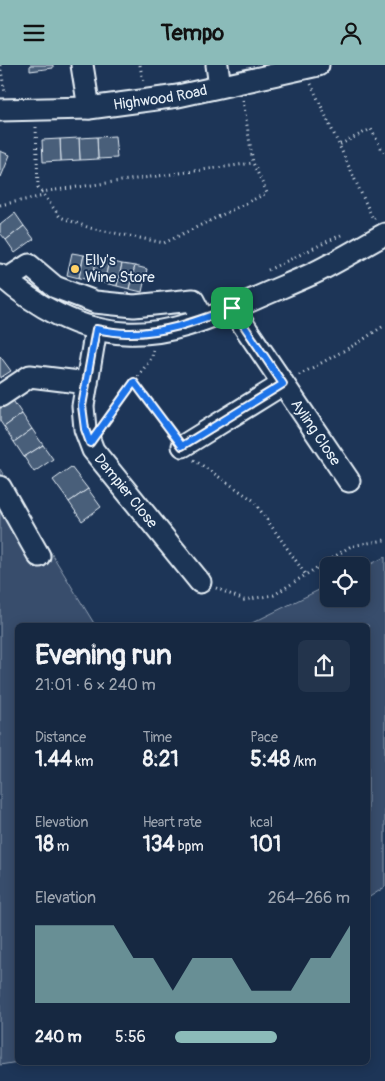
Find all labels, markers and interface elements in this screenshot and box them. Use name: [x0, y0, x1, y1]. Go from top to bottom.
icon: menu: [20, 19, 48, 47]
text: Tempo: [161, 19, 224, 47]
icon: person: [337, 19, 365, 47]
street label: Highwood Road: [112, 80, 209, 114]
place label: Elly's Wine Store: [85, 251, 155, 287]
marker: Elly's Wine Store: [69, 263, 81, 275]
pin: [211, 287, 253, 329]
icon: arrive: [218, 294, 246, 322]
street label: Ayling Close: [287, 395, 346, 470]
street label: Dampier Close: [90, 450, 162, 532]
map controls: [320, 557, 370, 607]
button: locate: [320, 557, 370, 607]
text: Evening run: [35, 638, 172, 673]
button: share: [298, 640, 350, 692]
text: 21:01 · 6 × 240 m: [35, 675, 156, 695]
text: Distance: [35, 729, 86, 746]
text: Time: [143, 729, 172, 746]
text: Pace: [250, 729, 278, 746]
text: 1.44: [35, 746, 72, 773]
text: 8:21: [143, 746, 179, 773]
text: 5:48: [250, 746, 290, 773]
text: km: [72, 753, 93, 770]
text: /km: [290, 753, 316, 770]
text: Elevation: [35, 814, 88, 831]
text: Heart rate: [143, 814, 202, 831]
text: kcal: [250, 814, 273, 831]
text: 18: [35, 831, 54, 858]
text: 134: [143, 831, 175, 858]
text: 101: [250, 831, 281, 858]
text: m: [54, 838, 69, 855]
text: bpm: [175, 838, 204, 855]
text: Elevation: [35, 888, 96, 908]
text: 264–266 m: [268, 888, 350, 908]
text: 240 m: [35, 1027, 82, 1047]
text: 5:56: [115, 1027, 146, 1047]

